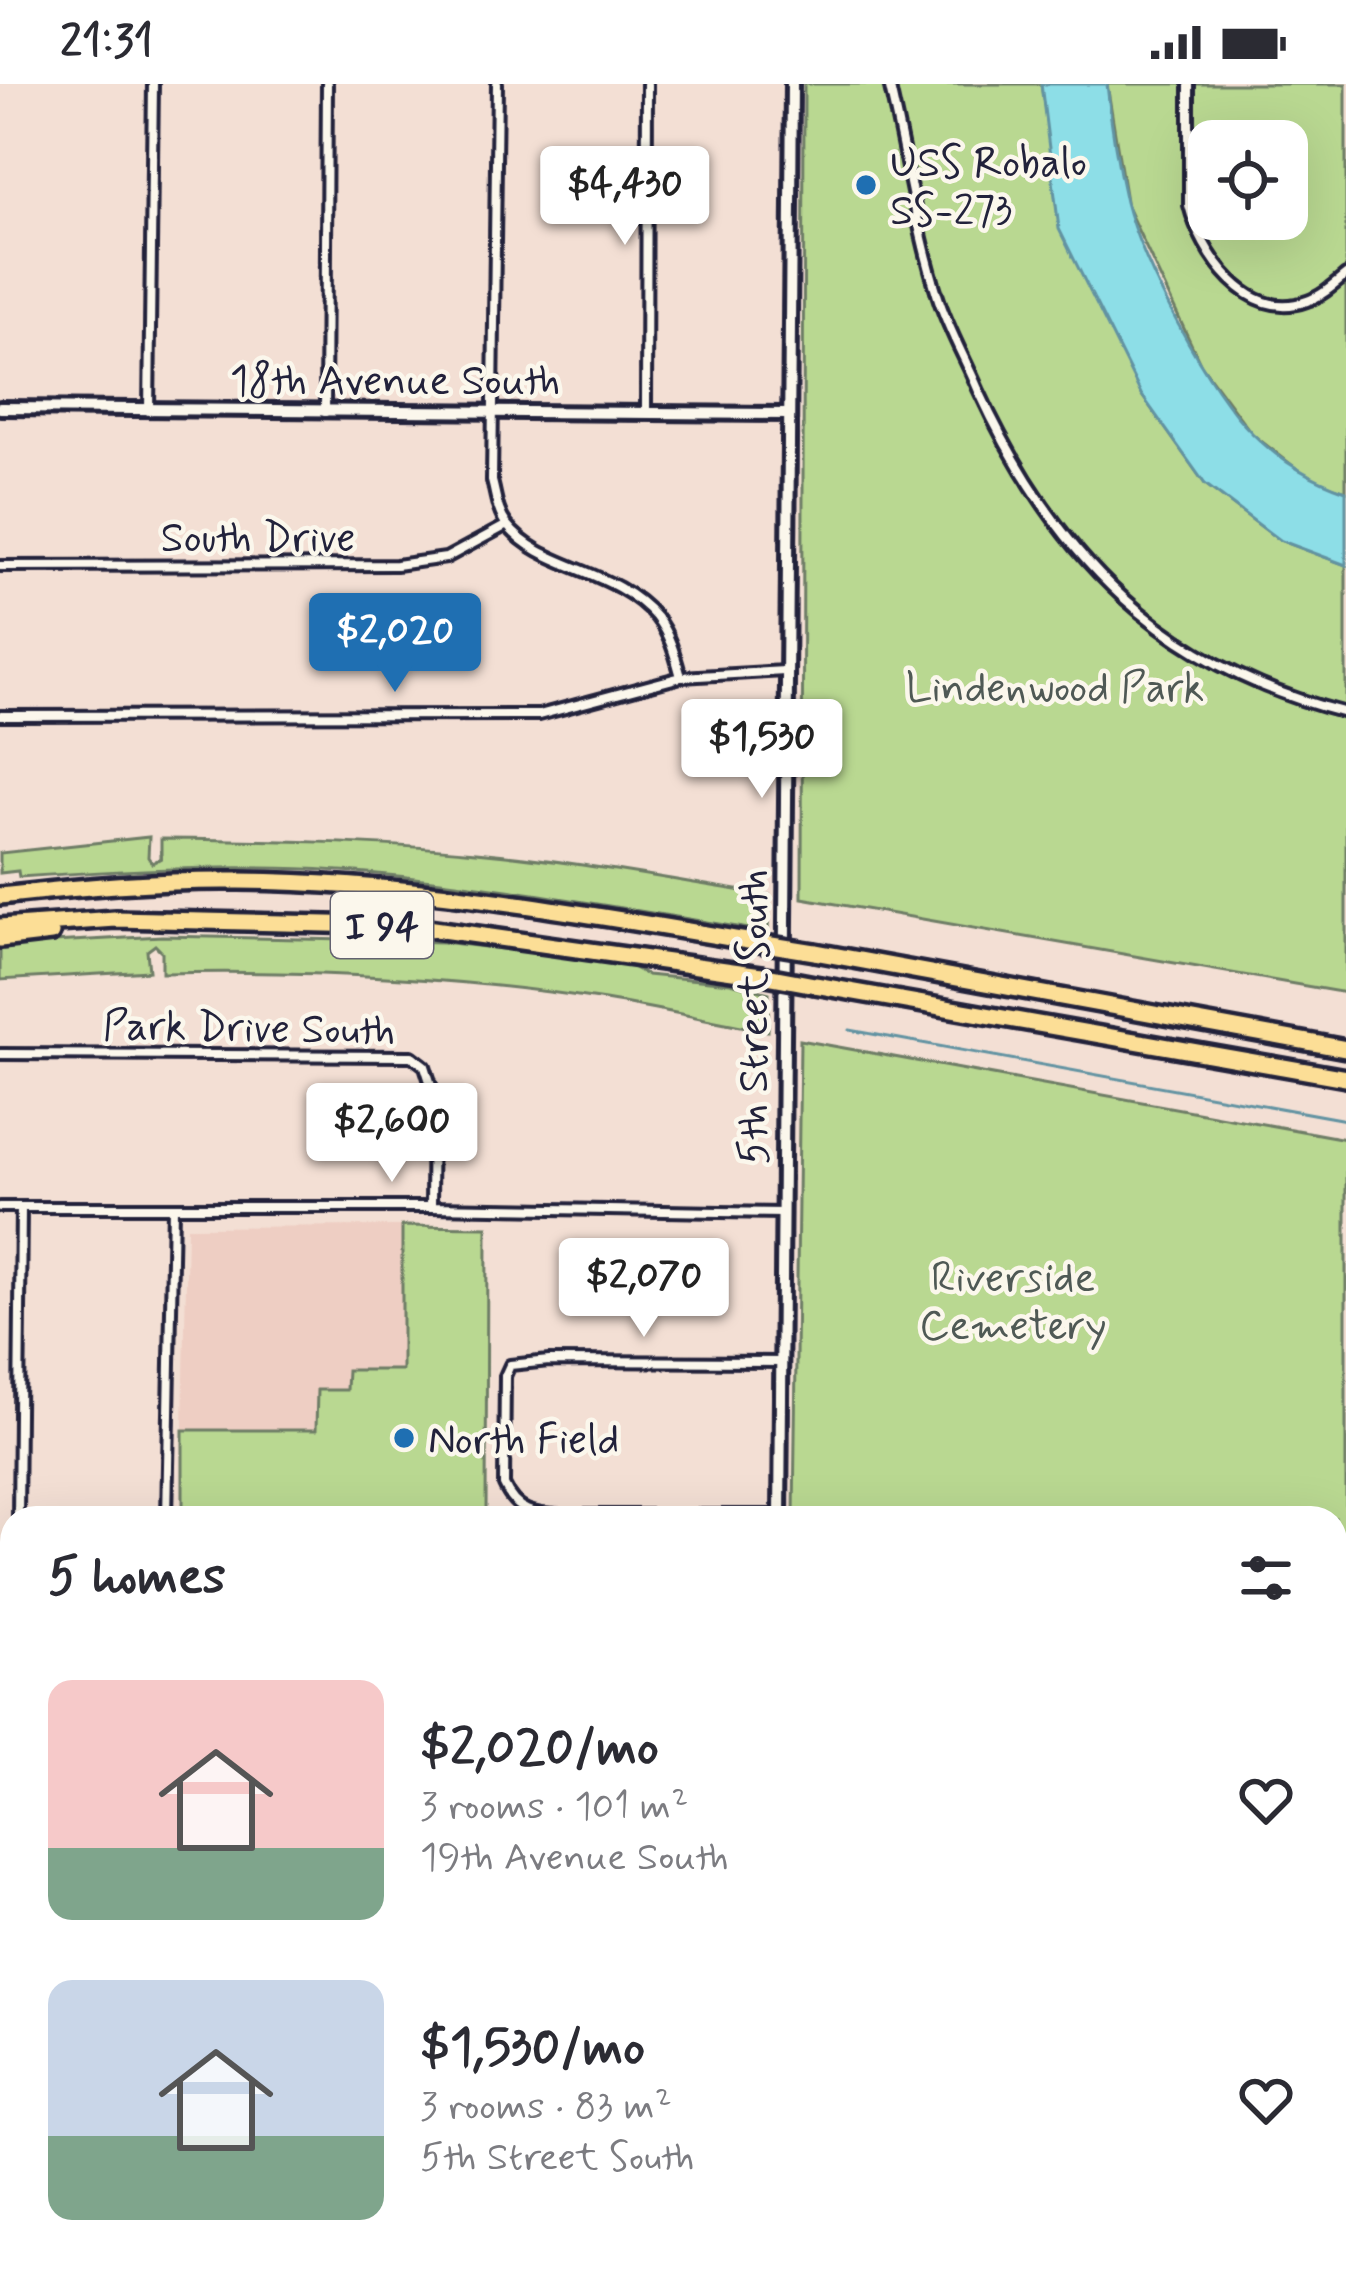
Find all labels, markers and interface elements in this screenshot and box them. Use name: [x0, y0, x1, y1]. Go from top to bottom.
text: 21:31: [60, 13, 153, 72]
map controls: [1188, 120, 1308, 240]
button: locate: [1188, 120, 1308, 240]
place label: USS Robalo SS-273: [890, 137, 1087, 240]
pin: $4,430: [527, 146, 723, 248]
text: $4,430: [567, 159, 683, 210]
marker: USS Robalo SS-273: [853, 172, 879, 198]
street label: 18th Avenue South: [230, 355, 560, 410]
street label: South Drive: [161, 512, 355, 567]
pin: $2,020: [297, 593, 493, 695]
text: $2,020: [336, 606, 454, 657]
park label: Lindenwood Park: [906, 662, 1204, 717]
pin: $1,530: [664, 699, 860, 801]
text: $1,530: [708, 712, 816, 763]
street label: 5th Street South: [728, 869, 783, 1165]
road number: I 94: [331, 892, 433, 958]
street label: Park Drive South: [102, 999, 396, 1060]
pin: $2,600: [294, 1083, 490, 1185]
text: $2,600: [333, 1096, 451, 1147]
pin: $2,070: [546, 1238, 742, 1340]
text: $2,070: [586, 1251, 702, 1302]
park label: Riverside Cemetery: [919, 1252, 1107, 1355]
place label: North Field: [428, 1414, 619, 1469]
marker: North Field: [391, 1425, 417, 1451]
text: 5 homes: [48, 1545, 226, 1611]
icon: filters: [1233, 1545, 1299, 1611]
text: $2,020/mo: [420, 1716, 659, 1782]
icon: home: [144, 1728, 288, 1872]
icon: heart: [1233, 1767, 1299, 1833]
text: 3 rooms · 101 m²: [420, 1782, 688, 1833]
text: 19th Avenue South: [420, 1833, 729, 1884]
text: $1,530/mo: [420, 2016, 645, 2082]
icon: home: [144, 2028, 288, 2172]
icon: heart: [1233, 2067, 1299, 2133]
text: 3 rooms · 83 m²: [420, 2082, 672, 2133]
text: 5th Street South: [420, 2133, 694, 2184]

